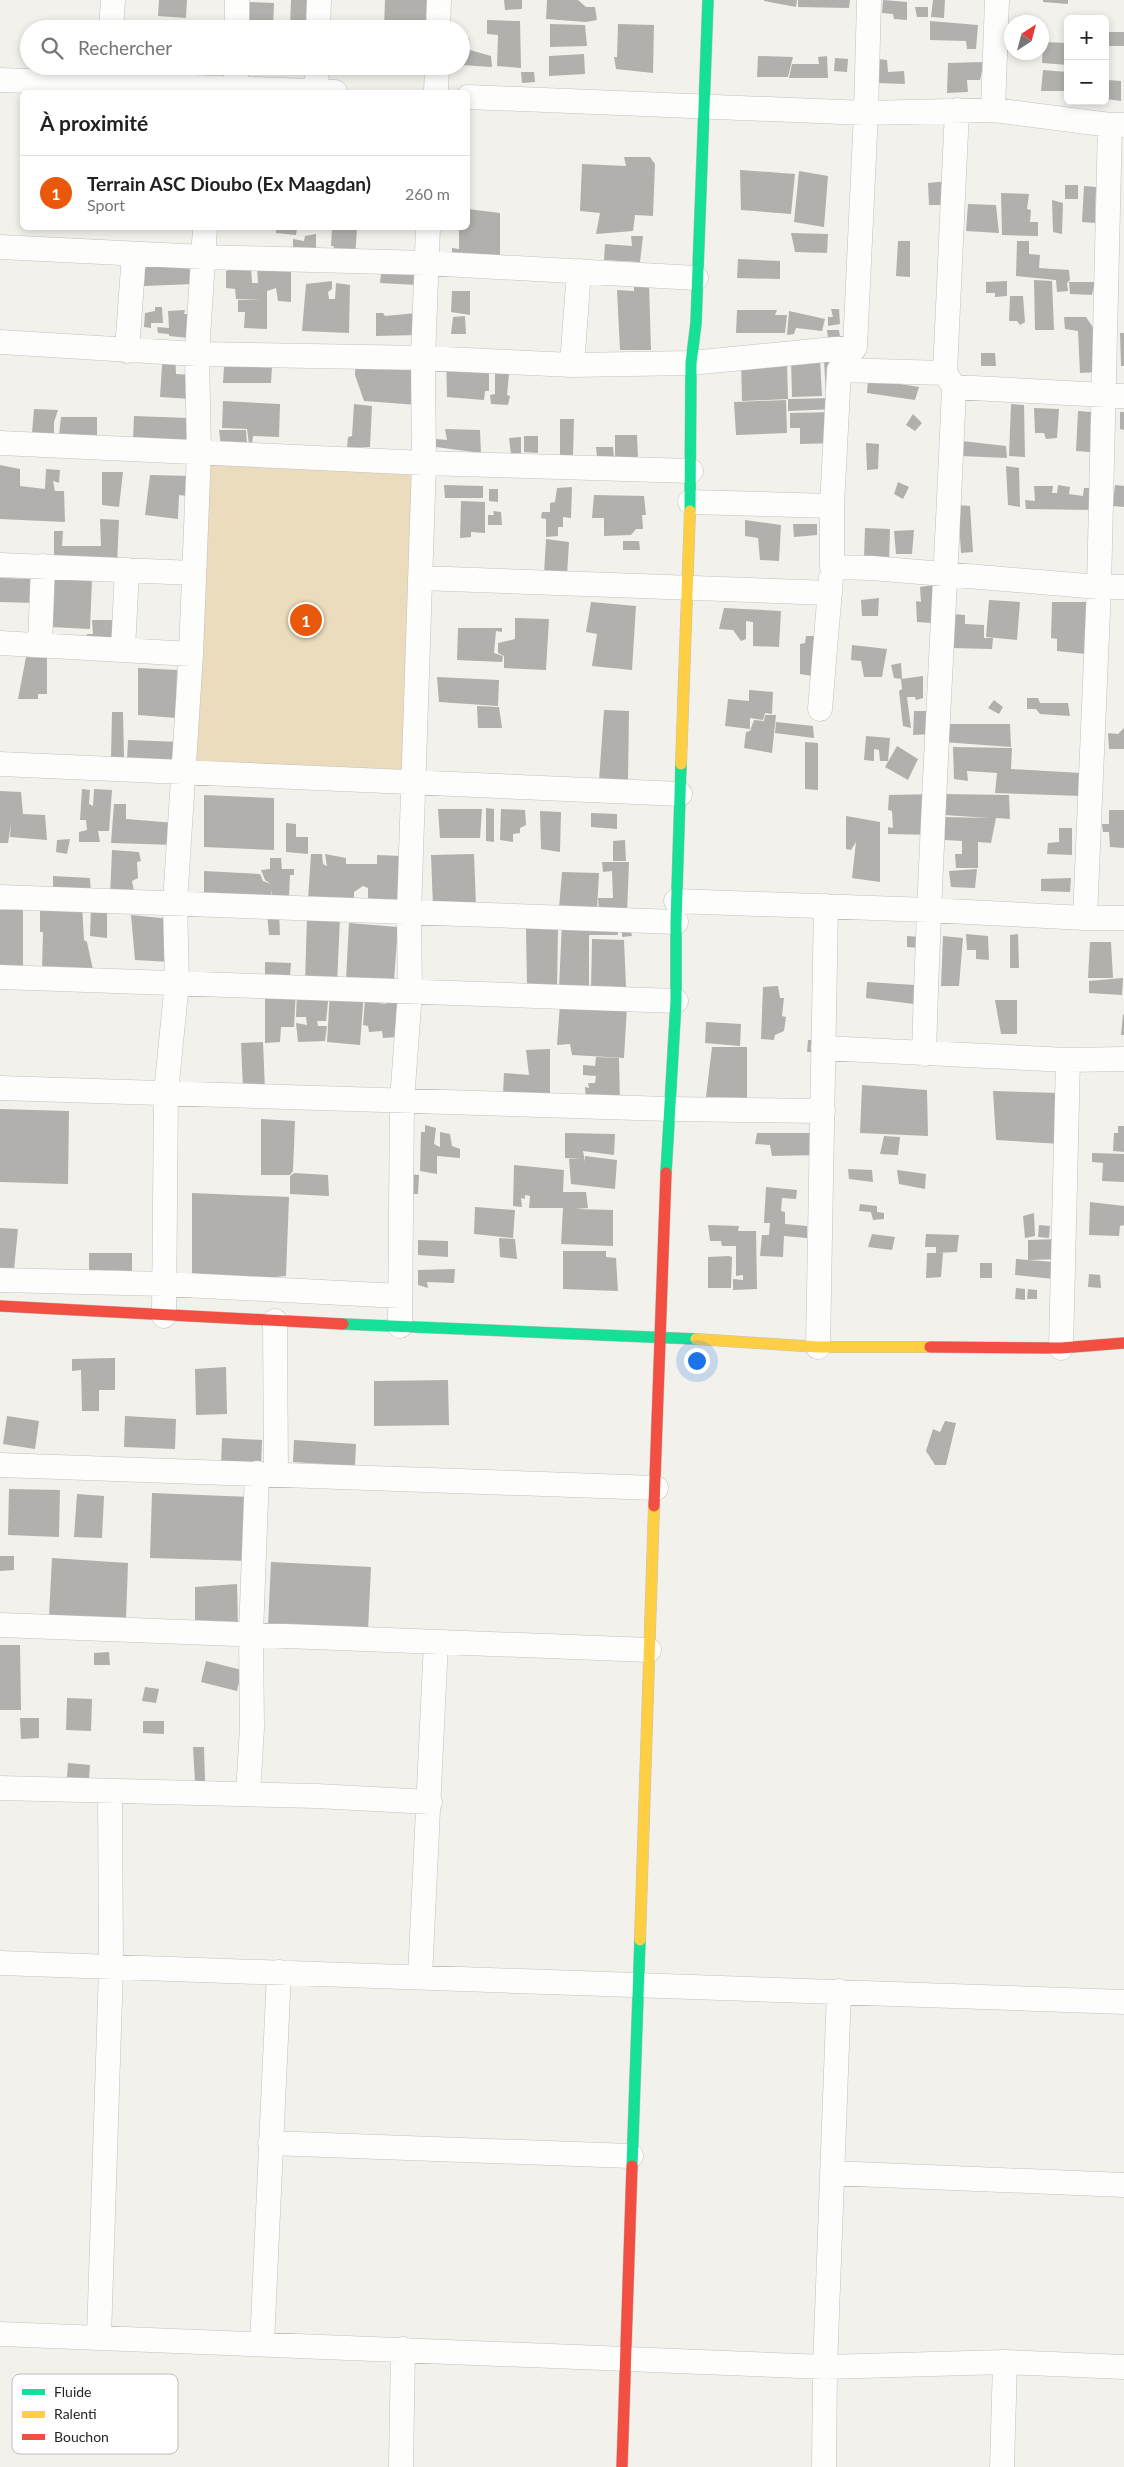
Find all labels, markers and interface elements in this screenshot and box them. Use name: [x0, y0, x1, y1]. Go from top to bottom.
north arrow: [1004, 15, 1049, 60]
map controls: [1064, 15, 1109, 105]
button: +: [1064, 15, 1109, 60]
search box: [20, 20, 470, 75]
icon: search: [38, 34, 66, 62]
text: Rechercher: [78, 36, 172, 59]
button: −: [1064, 60, 1109, 105]
text: À proximité: [40, 110, 148, 135]
text: Terrain ASC Dioubo (Ex Maagdan): [87, 172, 371, 195]
text: 1: [51, 184, 61, 203]
text: 260 m: [405, 184, 450, 203]
text: Sport: [87, 195, 125, 214]
pin: 1: [290, 601, 322, 639]
your location: [684, 1348, 710, 1374]
legend: [12, 2374, 178, 2454]
text: Fluide: [54, 2383, 92, 2400]
text: Ralenti: [54, 2405, 97, 2422]
text: Bouchon: [54, 2428, 109, 2445]

